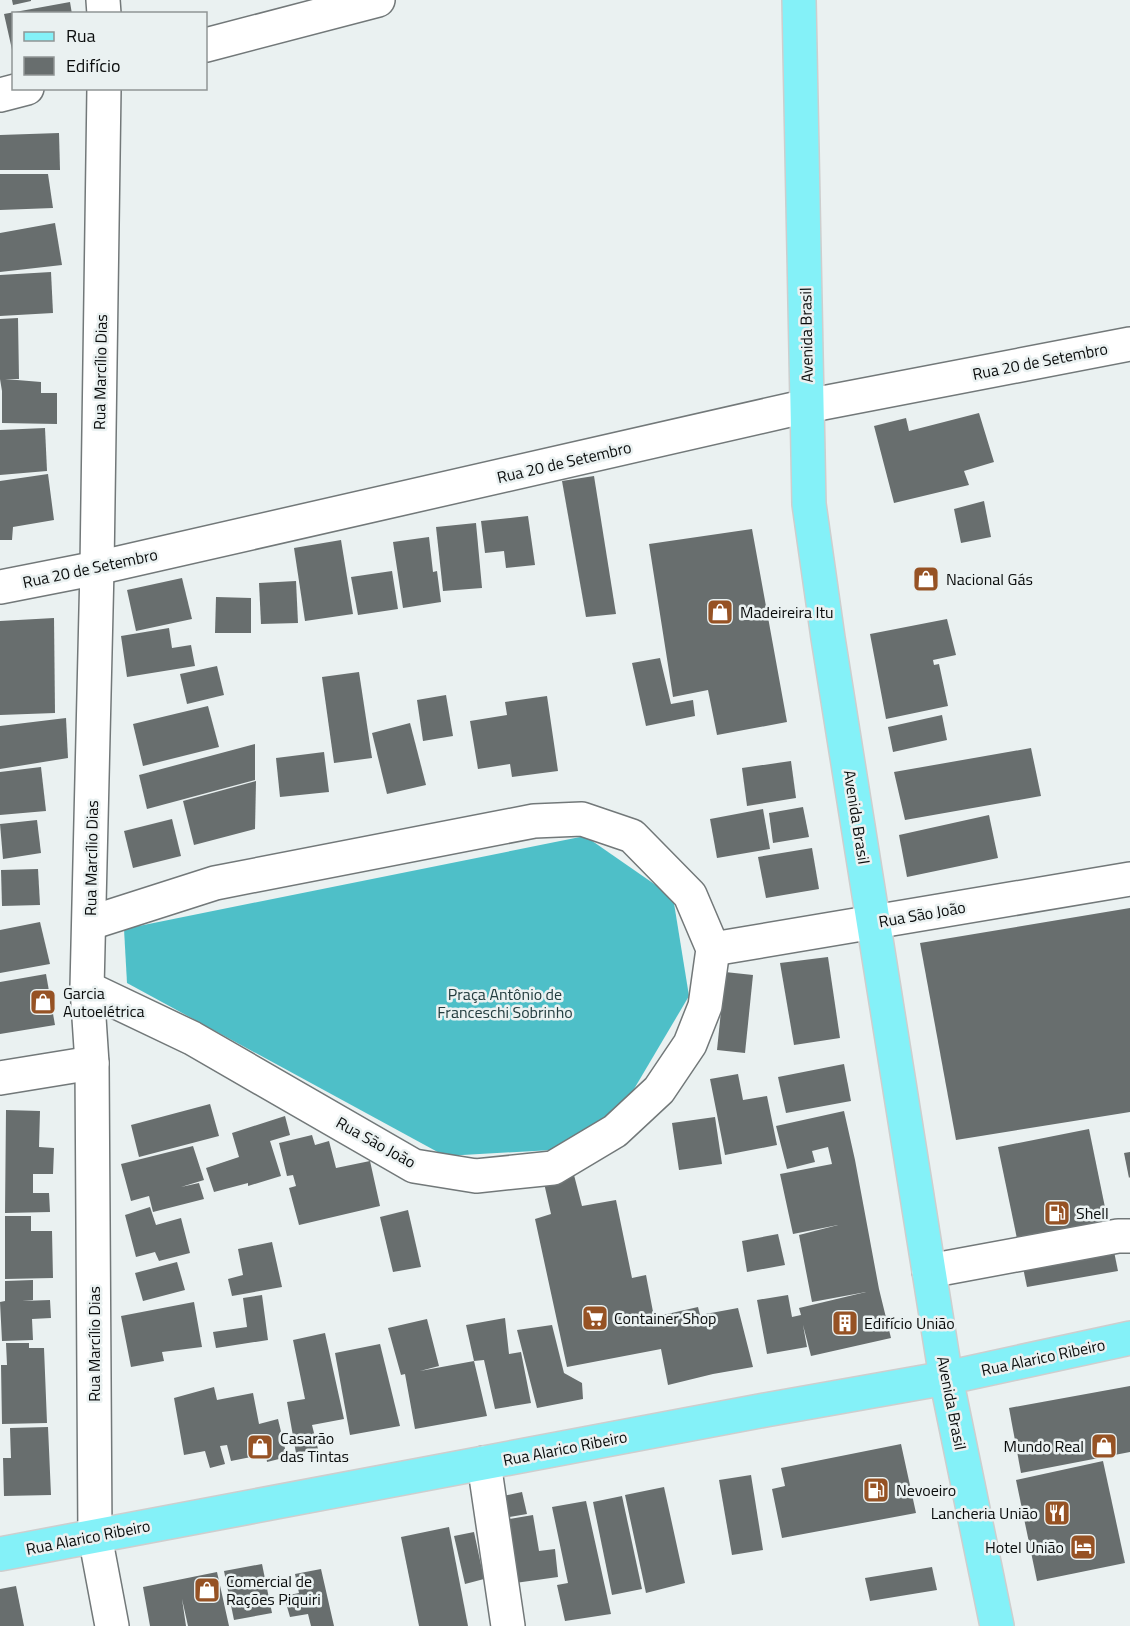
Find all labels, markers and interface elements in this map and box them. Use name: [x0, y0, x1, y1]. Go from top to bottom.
legend: [12, 12, 207, 90]
text: Rua: [66, 22, 96, 49]
text: Edifício: [66, 52, 120, 79]
street label: Avenida Brasil: [793, 287, 819, 383]
street label: Rua Marcílio Dias: [87, 314, 113, 430]
street label: Rua 20 de Setembro: [970, 336, 1110, 386]
street label: Rua 20 de Setembro: [494, 435, 634, 489]
street label: Rua 20 de Setembro: [20, 542, 160, 594]
shop icon: Nacional Gás: [911, 564, 941, 594]
place label: Nacional Gás: [946, 567, 1033, 591]
shop icon: Madeireira Itu: [705, 597, 735, 627]
place label: Madeireira Itu: [740, 600, 834, 624]
street label: Avenida Brasil: [838, 768, 876, 866]
street label: Rua Marcílio Dias: [78, 800, 104, 916]
street label: Rua São João: [877, 895, 967, 933]
place label: Garcia Autoelétrica: [63, 981, 145, 1023]
park label: Praça Antônio de Franceschi Sobrinho: [437, 982, 573, 1024]
shop icon: Garcia Autoelétrica: [28, 987, 58, 1017]
street label: Rua São João: [332, 1110, 420, 1174]
fuel station icon: Shell: [1042, 1198, 1072, 1228]
place label: Shell: [1076, 1201, 1109, 1225]
street label: Rua Marcílio Dias: [82, 1286, 106, 1402]
supermarket icon: Container Shop: [580, 1303, 610, 1333]
place label: Container Shop: [614, 1306, 717, 1330]
building icon: Edifício União: [830, 1308, 860, 1338]
place label: Edifício União: [864, 1311, 955, 1335]
street label: Rua Alarico Ribeiro: [979, 1332, 1107, 1382]
street label: Avenida Brasil: [931, 1354, 973, 1452]
street label: Rua Alarico Ribeiro: [501, 1424, 629, 1472]
place label: Casarão das Tintas: [280, 1426, 349, 1468]
shop icon: Mundo Real: [1089, 1431, 1119, 1461]
shop icon: Casarão das Tintas: [245, 1432, 275, 1462]
place label: Mundo Real: [1004, 1434, 1084, 1458]
fuel station icon: Nevoeiro: [861, 1475, 891, 1505]
place label: Nevoeiro: [896, 1478, 956, 1502]
restaurant icon: Lancheria União: [1042, 1498, 1072, 1528]
place label: Lancheria União: [931, 1501, 1038, 1525]
street label: Rua Alarico Ribeiro: [24, 1513, 152, 1561]
hotel icon: Hotel União: [1068, 1532, 1098, 1562]
place label: Hotel União: [985, 1535, 1064, 1559]
place label: Comercial de Rações Piquiri: [226, 1569, 321, 1611]
shop icon: Comercial de Rações Piquiri: [192, 1575, 222, 1605]

